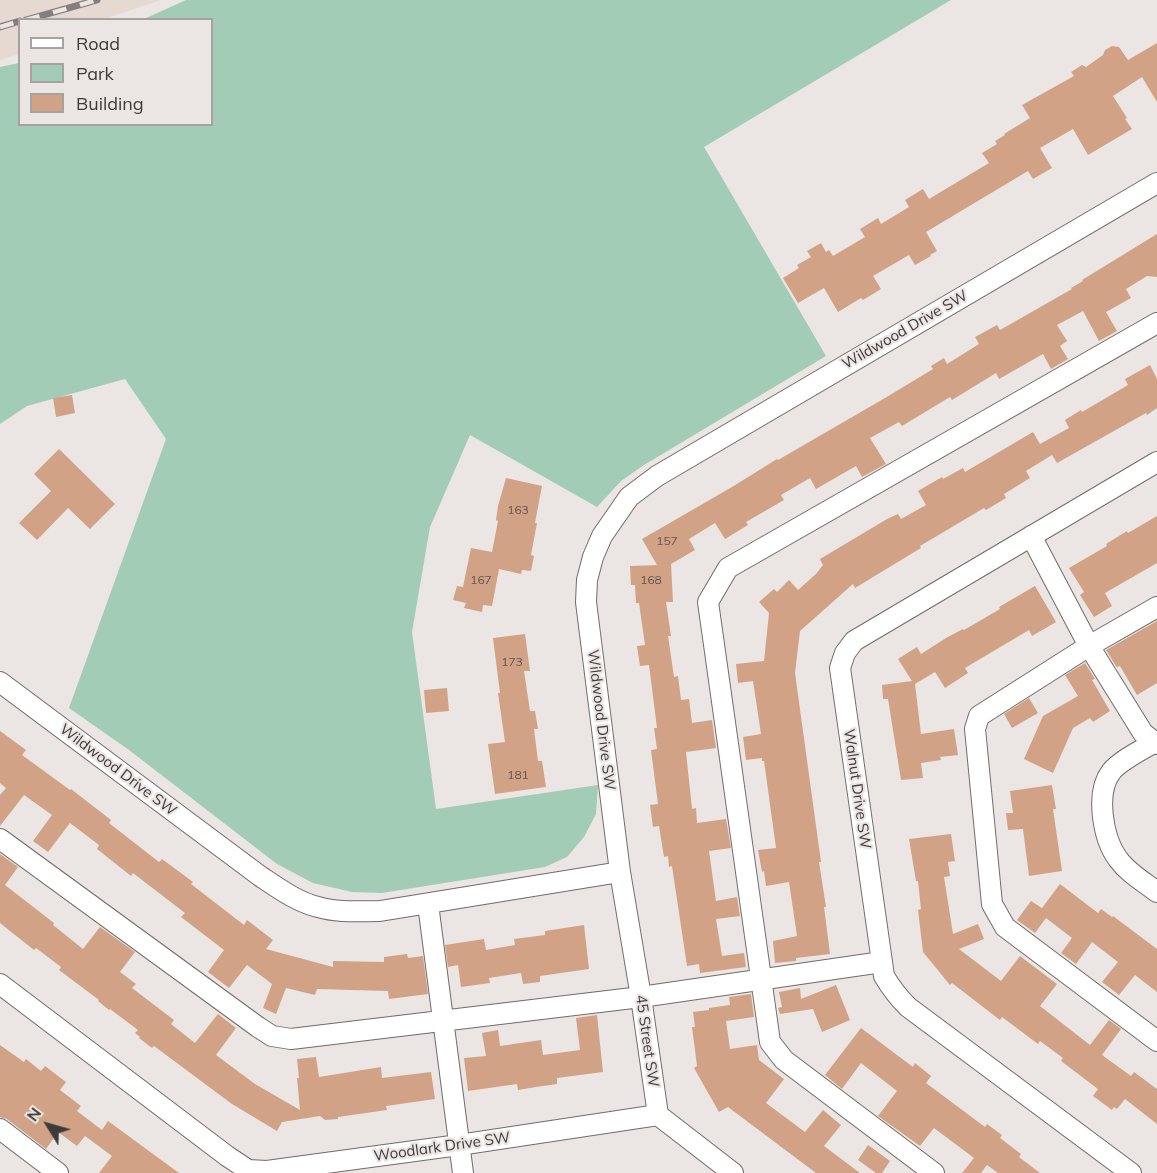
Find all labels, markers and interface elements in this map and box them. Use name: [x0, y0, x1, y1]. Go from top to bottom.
legend: [18, 18, 213, 126]
text: Road: [76, 32, 120, 55]
text: Park: [76, 62, 114, 85]
text: Building: [76, 92, 144, 115]
street label: Wildwood Drive SW: [839, 287, 971, 373]
house number: 163: [507, 503, 529, 517]
house number: 157: [656, 534, 678, 548]
house number: 167: [470, 573, 492, 587]
house number: 168: [640, 573, 662, 587]
street label: Wildwood Drive SW: [583, 649, 619, 791]
house number: 173: [501, 655, 523, 669]
street label: Wildwood Drive SW: [56, 720, 180, 820]
street label: Walnut Drive SW: [840, 728, 874, 850]
house number: 181: [507, 768, 529, 782]
street label: 45 Street SW: [632, 994, 662, 1088]
north arrow: [18, 1095, 78, 1155]
text: N: [22, 1103, 45, 1125]
street label: Woodlark Drive SW: [373, 1129, 511, 1165]

